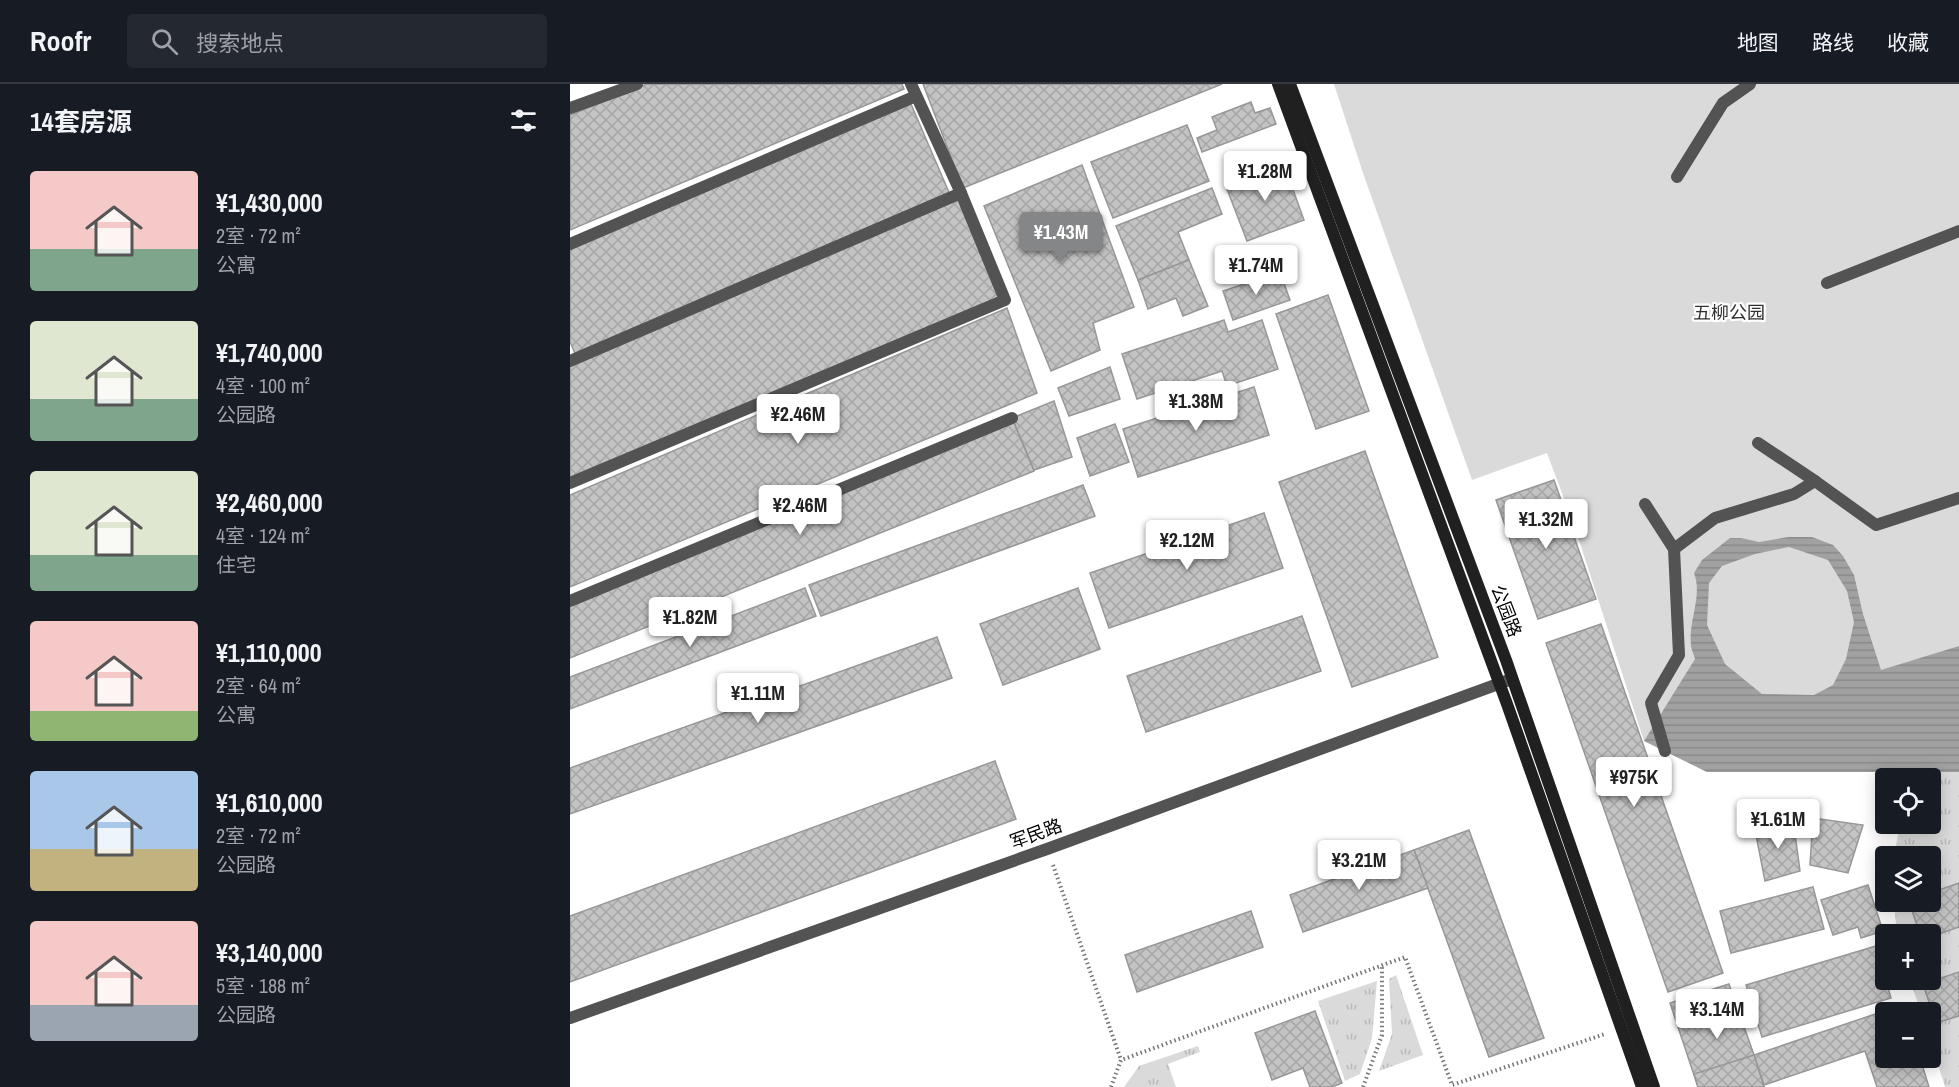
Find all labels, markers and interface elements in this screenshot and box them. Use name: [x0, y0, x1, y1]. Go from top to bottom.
search box: [127, 14, 547, 68]
text: Roofr: [30, 22, 91, 60]
icon: search: [148, 25, 181, 58]
text: 搜索地点: [196, 28, 284, 58]
text: 地图: [1737, 28, 1779, 57]
text: 路线: [1812, 28, 1854, 57]
text: 收藏: [1887, 28, 1929, 57]
text: 14套房源: [30, 104, 132, 139]
icon: filters: [507, 104, 540, 137]
pin: ¥1.28M: [1216, 151, 1314, 202]
text: ¥1.28M: [1238, 157, 1292, 184]
text: ¥1,430,000: [216, 185, 323, 220]
icon: home: [78, 195, 150, 267]
pin: ¥1.43M: [1012, 212, 1110, 263]
text: ¥1.43M: [1034, 218, 1088, 245]
text: 2室 · 72 m²: [216, 222, 301, 249]
pin: ¥1.74M: [1207, 245, 1305, 296]
text: 公寓: [216, 251, 256, 278]
text: ¥1.74M: [1229, 251, 1283, 278]
park label: 五柳公园: [1693, 300, 1765, 325]
text: ¥1,740,000: [216, 335, 323, 370]
icon: home: [78, 345, 150, 417]
text: 4室 · 100 m²: [216, 372, 310, 399]
pin: ¥1.38M: [1147, 381, 1245, 432]
text: ¥1.38M: [1169, 387, 1223, 414]
pin: ¥2.46M: [749, 394, 847, 445]
text: ¥2.46M: [771, 400, 825, 427]
text: 公园路: [216, 401, 276, 428]
text: ¥2,460,000: [216, 485, 323, 520]
pin: ¥2.46M: [751, 485, 849, 536]
text: ¥2.46M: [773, 491, 827, 518]
icon: home: [78, 495, 150, 567]
pin: ¥1.32M: [1497, 499, 1595, 550]
text: ¥1.32M: [1519, 505, 1573, 532]
pin: ¥2.12M: [1138, 520, 1236, 571]
text: 4室 · 124 m²: [216, 522, 310, 549]
text: ¥2.12M: [1160, 526, 1214, 553]
text: 住宅: [216, 551, 256, 578]
street label: 公园路: [1485, 581, 1528, 641]
pin: ¥1.82M: [641, 597, 739, 648]
text: ¥1.82M: [663, 603, 717, 630]
text: ¥1,110,000: [216, 635, 322, 670]
icon: home: [78, 645, 150, 717]
text: 2室 · 64 m²: [216, 672, 301, 699]
pin: ¥1.11M: [709, 673, 807, 724]
text: ¥1.11M: [731, 679, 785, 706]
text: 公寓: [216, 701, 256, 728]
pin: ¥975K: [1592, 757, 1676, 808]
text: ¥975K: [1610, 763, 1658, 790]
map controls: [1875, 768, 1941, 1068]
button: locate: [1875, 768, 1941, 834]
text: ¥1,610,000: [216, 785, 323, 820]
icon: home: [78, 795, 150, 867]
pin: ¥1.61M: [1729, 799, 1827, 850]
text: ¥1.61M: [1751, 805, 1805, 832]
street label: 军民路: [1006, 813, 1065, 855]
text: 2室 · 72 m²: [216, 822, 301, 849]
pin: ¥3.21M: [1310, 840, 1408, 891]
text: ¥3.21M: [1332, 846, 1386, 873]
button: layers: [1875, 846, 1941, 912]
text: 公园路: [216, 851, 276, 878]
button: +: [1875, 924, 1941, 990]
text: ¥3,140,000: [216, 935, 323, 970]
icon: home: [78, 945, 150, 1017]
text: 5室 · 188 m²: [216, 972, 310, 999]
pin: ¥3.14M: [1668, 989, 1766, 1040]
text: ¥3.14M: [1690, 995, 1744, 1022]
text: 公园路: [216, 1001, 276, 1028]
button: −: [1875, 1002, 1941, 1068]

